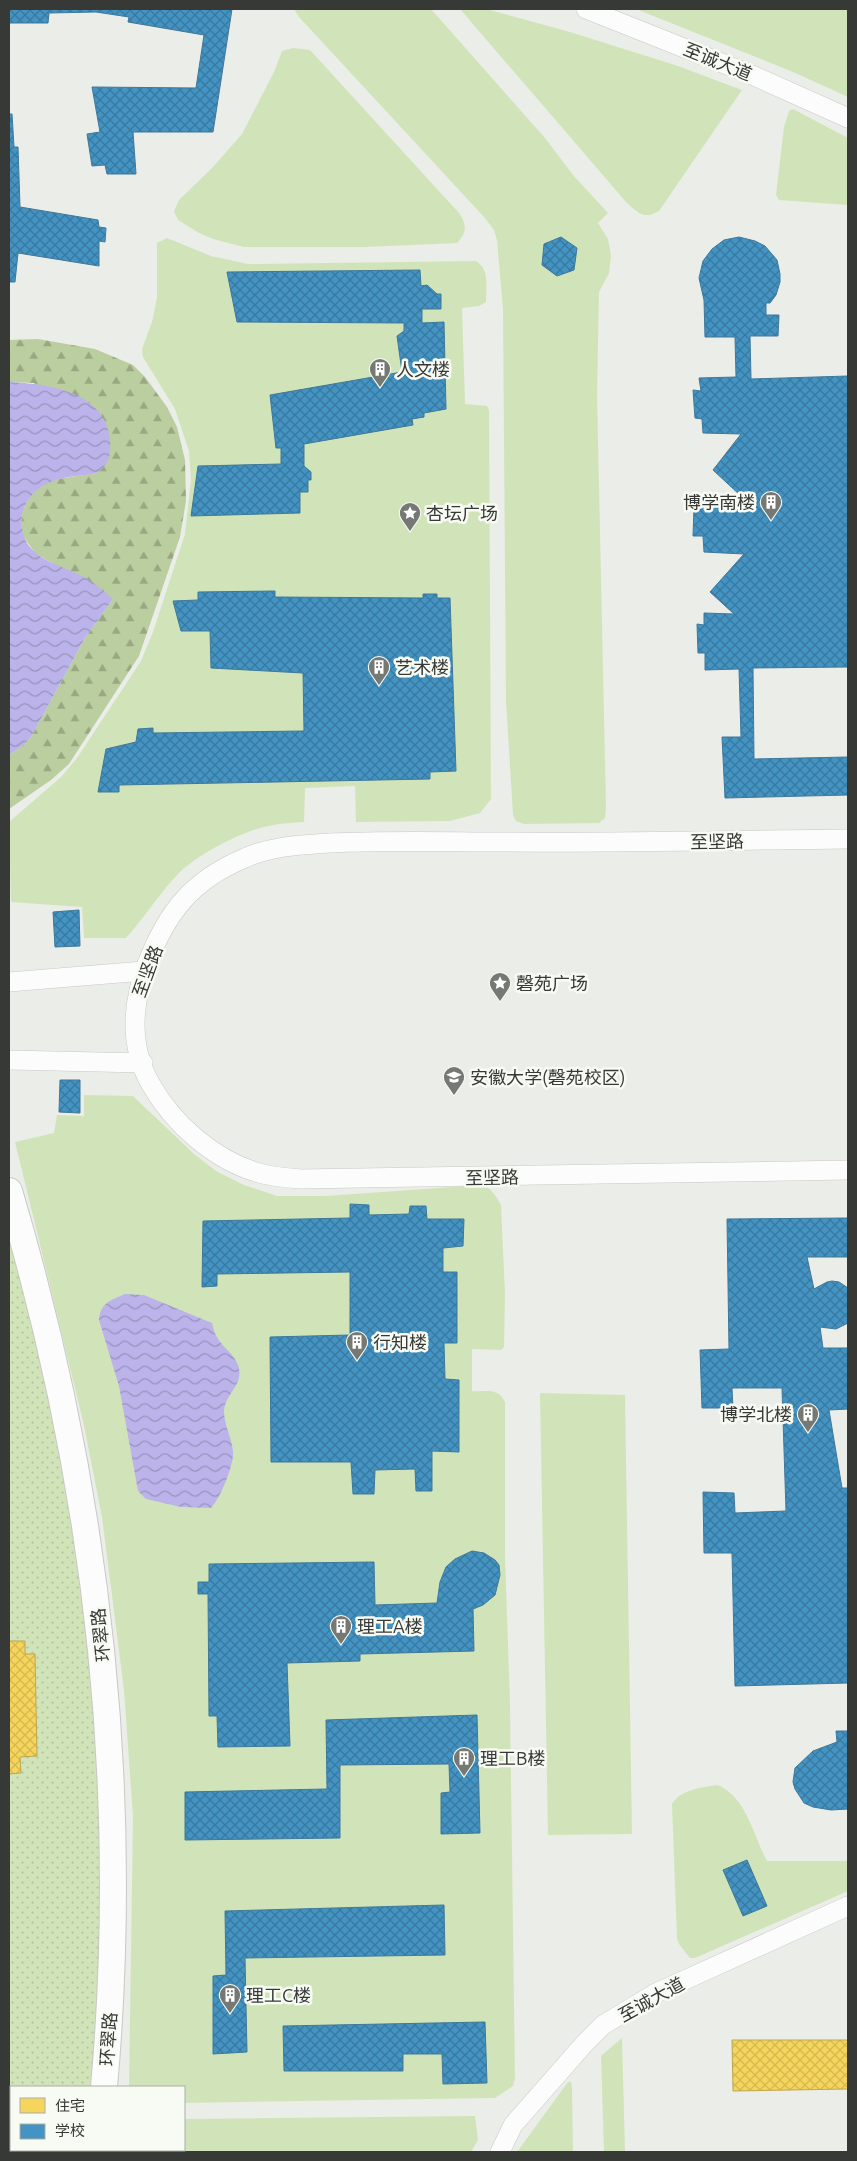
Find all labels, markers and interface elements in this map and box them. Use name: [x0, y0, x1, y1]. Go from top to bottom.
street label: 至诚大道: [681, 38, 755, 84]
building icon: 人文楼: [368, 357, 392, 388]
place label: 人文楼: [396, 359, 450, 379]
building icon: 博学南楼: [759, 490, 783, 521]
place label: 博学南楼: [683, 492, 755, 512]
place icon: 杏坛广场: [398, 501, 422, 532]
place label: 杏坛广场: [426, 503, 498, 523]
building icon: 艺术楼: [367, 655, 391, 686]
place label: 艺术楼: [395, 657, 449, 677]
street label: 至坚路: [690, 831, 744, 851]
street label: 至坚路: [128, 942, 166, 1000]
place icon: 磬苑广场: [488, 971, 512, 1002]
place label: 磬苑广场: [516, 973, 588, 993]
school or university icon: 安徽大学(磬苑校区): [442, 1065, 466, 1096]
place label: 安徽大学(磬苑校区): [470, 1067, 625, 1088]
street label: 至坚路: [465, 1167, 519, 1187]
building icon: 行知楼: [345, 1330, 369, 1361]
place label: 行知楼: [373, 1332, 427, 1352]
building icon: 博学北楼: [796, 1402, 820, 1433]
place label: 博学北楼: [720, 1404, 792, 1424]
street label: 环翠路: [87, 1607, 113, 1663]
building icon: 理工A楼: [329, 1614, 353, 1645]
place label: 理工A楼: [357, 1616, 423, 1636]
building icon: 理工B楼: [452, 1746, 476, 1777]
place label: 理工B楼: [480, 1748, 545, 1768]
street label: 至诚大道: [615, 1973, 687, 2025]
building icon: 理工C楼: [218, 1983, 242, 2014]
place label: 理工C楼: [246, 1985, 311, 2005]
street label: 环翠路: [96, 2011, 120, 2067]
legend: [10, 2086, 185, 2151]
text: 住宅: [55, 2097, 85, 2114]
text: 学校: [55, 2122, 85, 2139]

